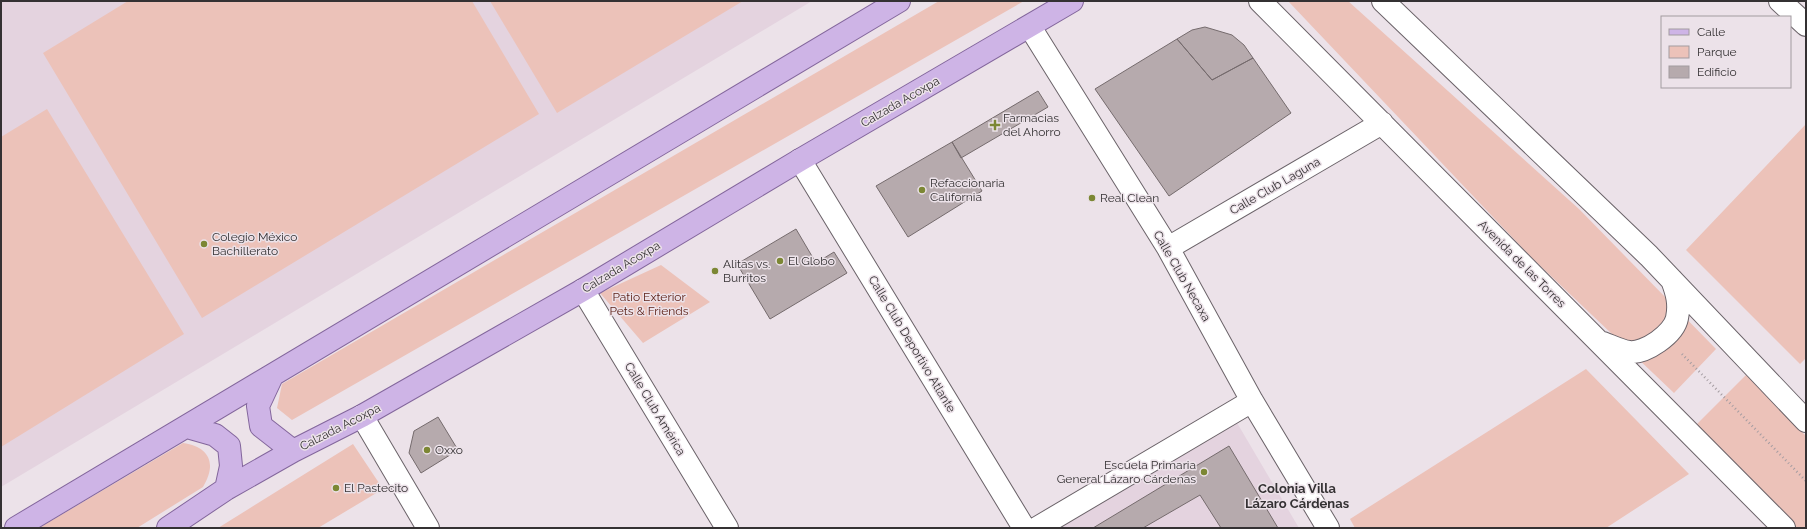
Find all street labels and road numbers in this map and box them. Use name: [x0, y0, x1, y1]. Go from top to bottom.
street label: Calzada Acoxpa: [858, 74, 942, 130]
street label: Calle Club Laguna: [1227, 154, 1323, 218]
street label: Avenida de las Torres: [1475, 217, 1569, 311]
street label: Calle Club Necaxa: [1150, 228, 1214, 324]
street label: Calzada Acoxpa: [579, 238, 663, 296]
street label: Calle Club Deportivo Atlante: [866, 273, 958, 415]
street label: Calle Club América: [622, 360, 688, 458]
street label: Calzada Acoxpa: [297, 401, 383, 453]

